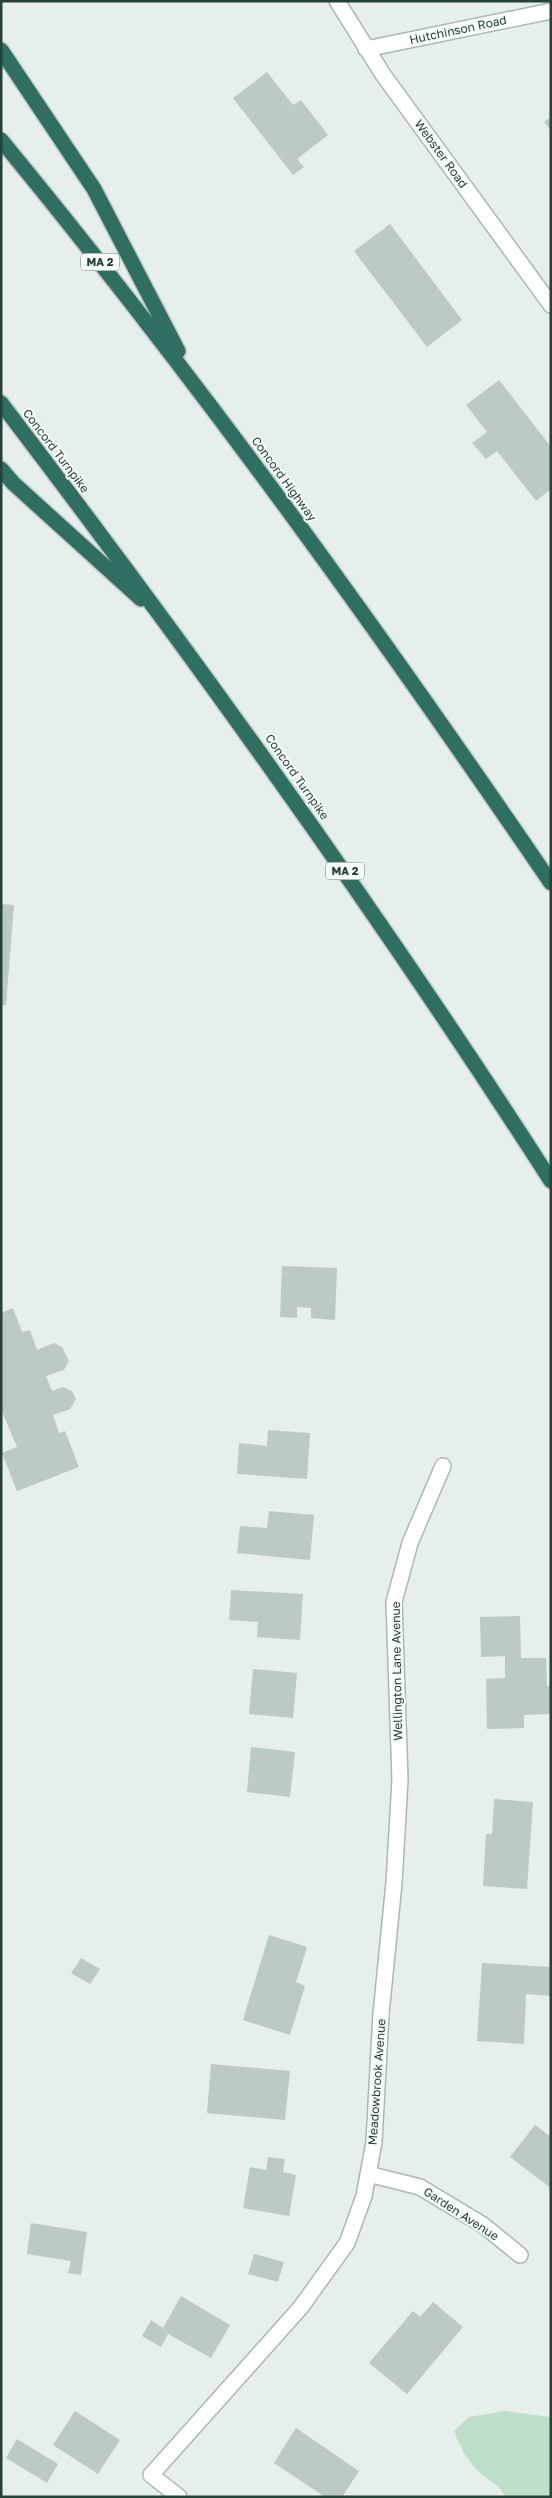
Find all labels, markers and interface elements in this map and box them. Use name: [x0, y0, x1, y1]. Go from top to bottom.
street label: Hutchinson Road: [408, 12, 508, 47]
street label: Webster Road: [412, 117, 471, 191]
road number: MA 2: [81, 253, 119, 270]
street label: Concord Turnpike: [20, 406, 93, 496]
street label: Concord Highway: [249, 433, 320, 524]
street label: Concord Turnpike: [262, 731, 333, 822]
road number: MA 2: [326, 862, 364, 879]
street label: Wellington Lane Avenue: [388, 1601, 405, 1741]
street label: Meadowbrook Avenue: [365, 2018, 388, 2146]
street label: Garden Avenue: [421, 2184, 502, 2244]

